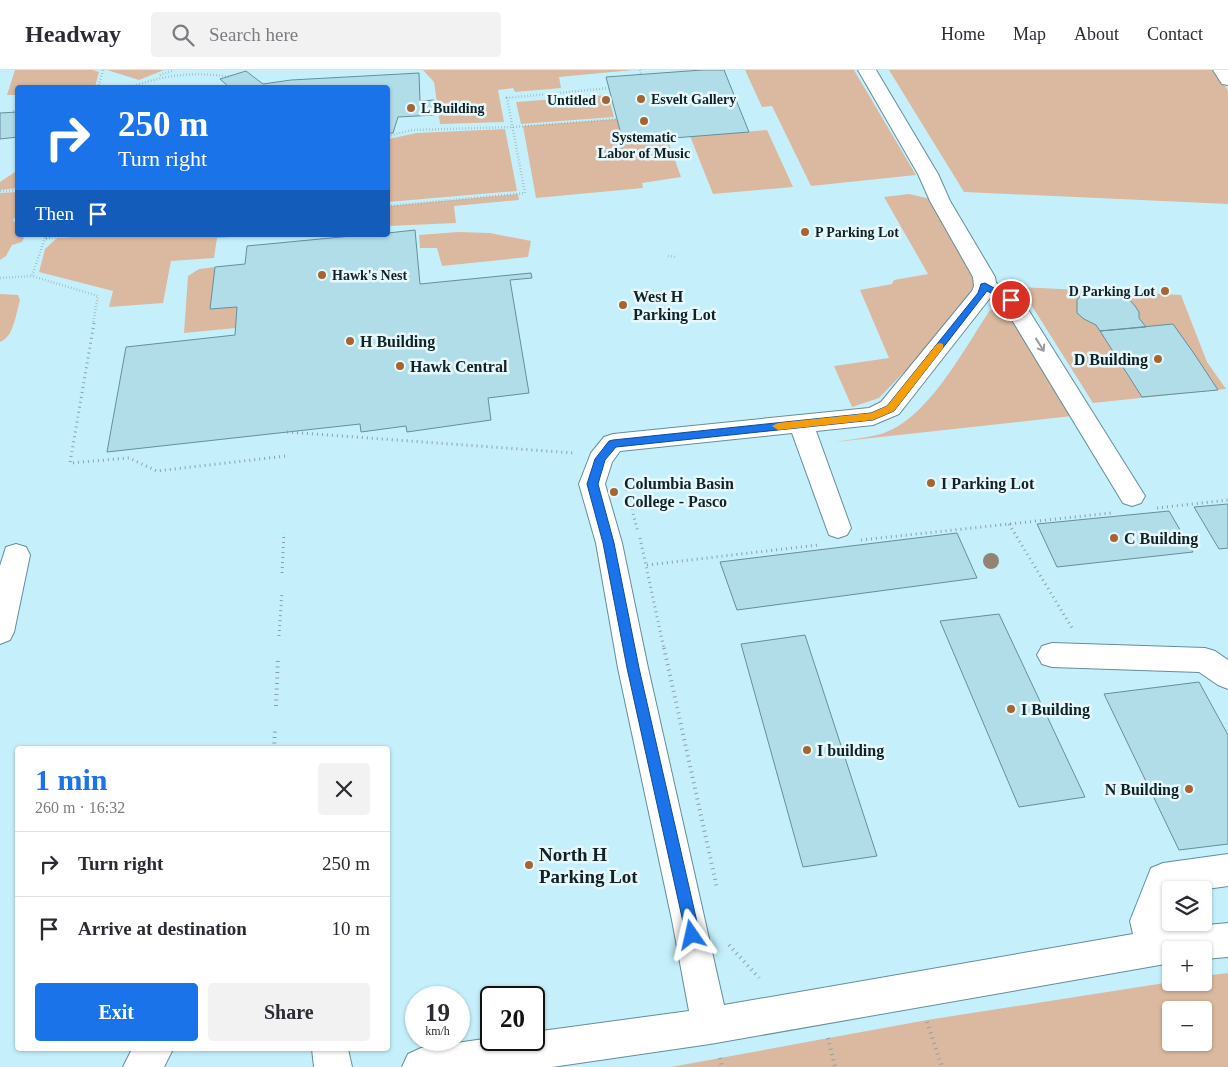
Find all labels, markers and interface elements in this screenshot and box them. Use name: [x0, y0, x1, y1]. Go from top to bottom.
search box: [151, 12, 501, 57]
text: Headway: [25, 21, 121, 47]
icon: search: [169, 21, 197, 49]
text: Search here: [209, 24, 298, 45]
text: Home: [941, 24, 985, 44]
text: Map: [1013, 24, 1046, 44]
text: About: [1074, 24, 1119, 44]
text: Contact: [1147, 24, 1203, 44]
place label: Esvelt Gallery: [651, 92, 736, 107]
place label: Untitled: [547, 93, 596, 108]
marker: Esvelt Gallery: [635, 93, 647, 105]
marker: Untitled: [600, 94, 612, 106]
place label: L Building: [421, 101, 484, 116]
marker: L Building: [405, 102, 417, 114]
icon: right: [35, 105, 100, 170]
text: 250 m: [118, 105, 208, 144]
marker: Systematic Labor of Music: [638, 115, 650, 127]
place label: Systematic Labor of Music: [598, 130, 690, 161]
text: Turn right: [118, 146, 207, 171]
icon: arrive: [84, 200, 112, 228]
text: Then: [35, 203, 74, 224]
place label: P Parking Lot: [815, 225, 899, 240]
marker: P Parking Lot: [799, 226, 811, 238]
place label: Hawk's Nest: [332, 268, 407, 283]
marker: Hawk's Nest: [316, 269, 328, 281]
pin: [990, 279, 1032, 321]
place label: D Parking Lot: [1069, 284, 1155, 299]
marker: D Parking Lot: [1159, 285, 1171, 297]
icon: arrive: [997, 286, 1025, 314]
place label: West H Parking Lot: [633, 288, 717, 324]
marker: West H Parking Lot: [617, 299, 629, 311]
place label: H Building: [360, 333, 435, 351]
marker: H Building: [344, 335, 356, 347]
one-way arrow: [1035, 338, 1045, 352]
place label: D Building: [1074, 351, 1148, 369]
marker: D Building: [1152, 353, 1164, 365]
place label: Hawk Central: [410, 358, 508, 375]
marker: Hawk Central: [394, 360, 406, 372]
place label: Columbia Basin College - Pasco: [624, 475, 734, 511]
place label: I Parking Lot: [941, 475, 1035, 493]
marker: I Parking Lot: [925, 477, 937, 489]
marker: Columbia Basin College - Pasco: [608, 486, 620, 498]
place label: C Building: [1124, 530, 1198, 548]
marker: C Building: [1108, 532, 1120, 544]
place label: I Building: [1021, 701, 1090, 719]
marker: I Building: [1005, 703, 1017, 715]
place label: I building: [817, 742, 884, 760]
marker: I building: [801, 744, 813, 756]
text: 1 min: [35, 763, 108, 796]
button: close: [318, 763, 370, 815]
place label: N Building: [1105, 781, 1179, 799]
marker: N Building: [1183, 783, 1195, 795]
text: 260 m · 16:32: [35, 799, 125, 816]
place label: North H Parking Lot: [539, 844, 638, 887]
icon: right: [35, 850, 63, 878]
text: Turn right: [78, 853, 163, 874]
text: 250 m: [322, 853, 370, 874]
marker: North H Parking Lot: [523, 859, 535, 871]
map controls: [1162, 881, 1212, 1051]
button: layers: [1162, 881, 1212, 931]
position arrow: [665, 908, 717, 960]
icon: arrive: [35, 915, 63, 943]
text: Arrive at destination: [78, 918, 247, 939]
text: 10 m: [331, 918, 370, 939]
button: +: [1162, 941, 1212, 991]
button: Exit: [35, 983, 198, 1041]
button: Share: [208, 983, 370, 1041]
speed limit sign: 20: [480, 986, 545, 1051]
text: 19: [425, 999, 450, 1026]
button: −: [1162, 1001, 1212, 1051]
text: km/h: [425, 1024, 450, 1038]

